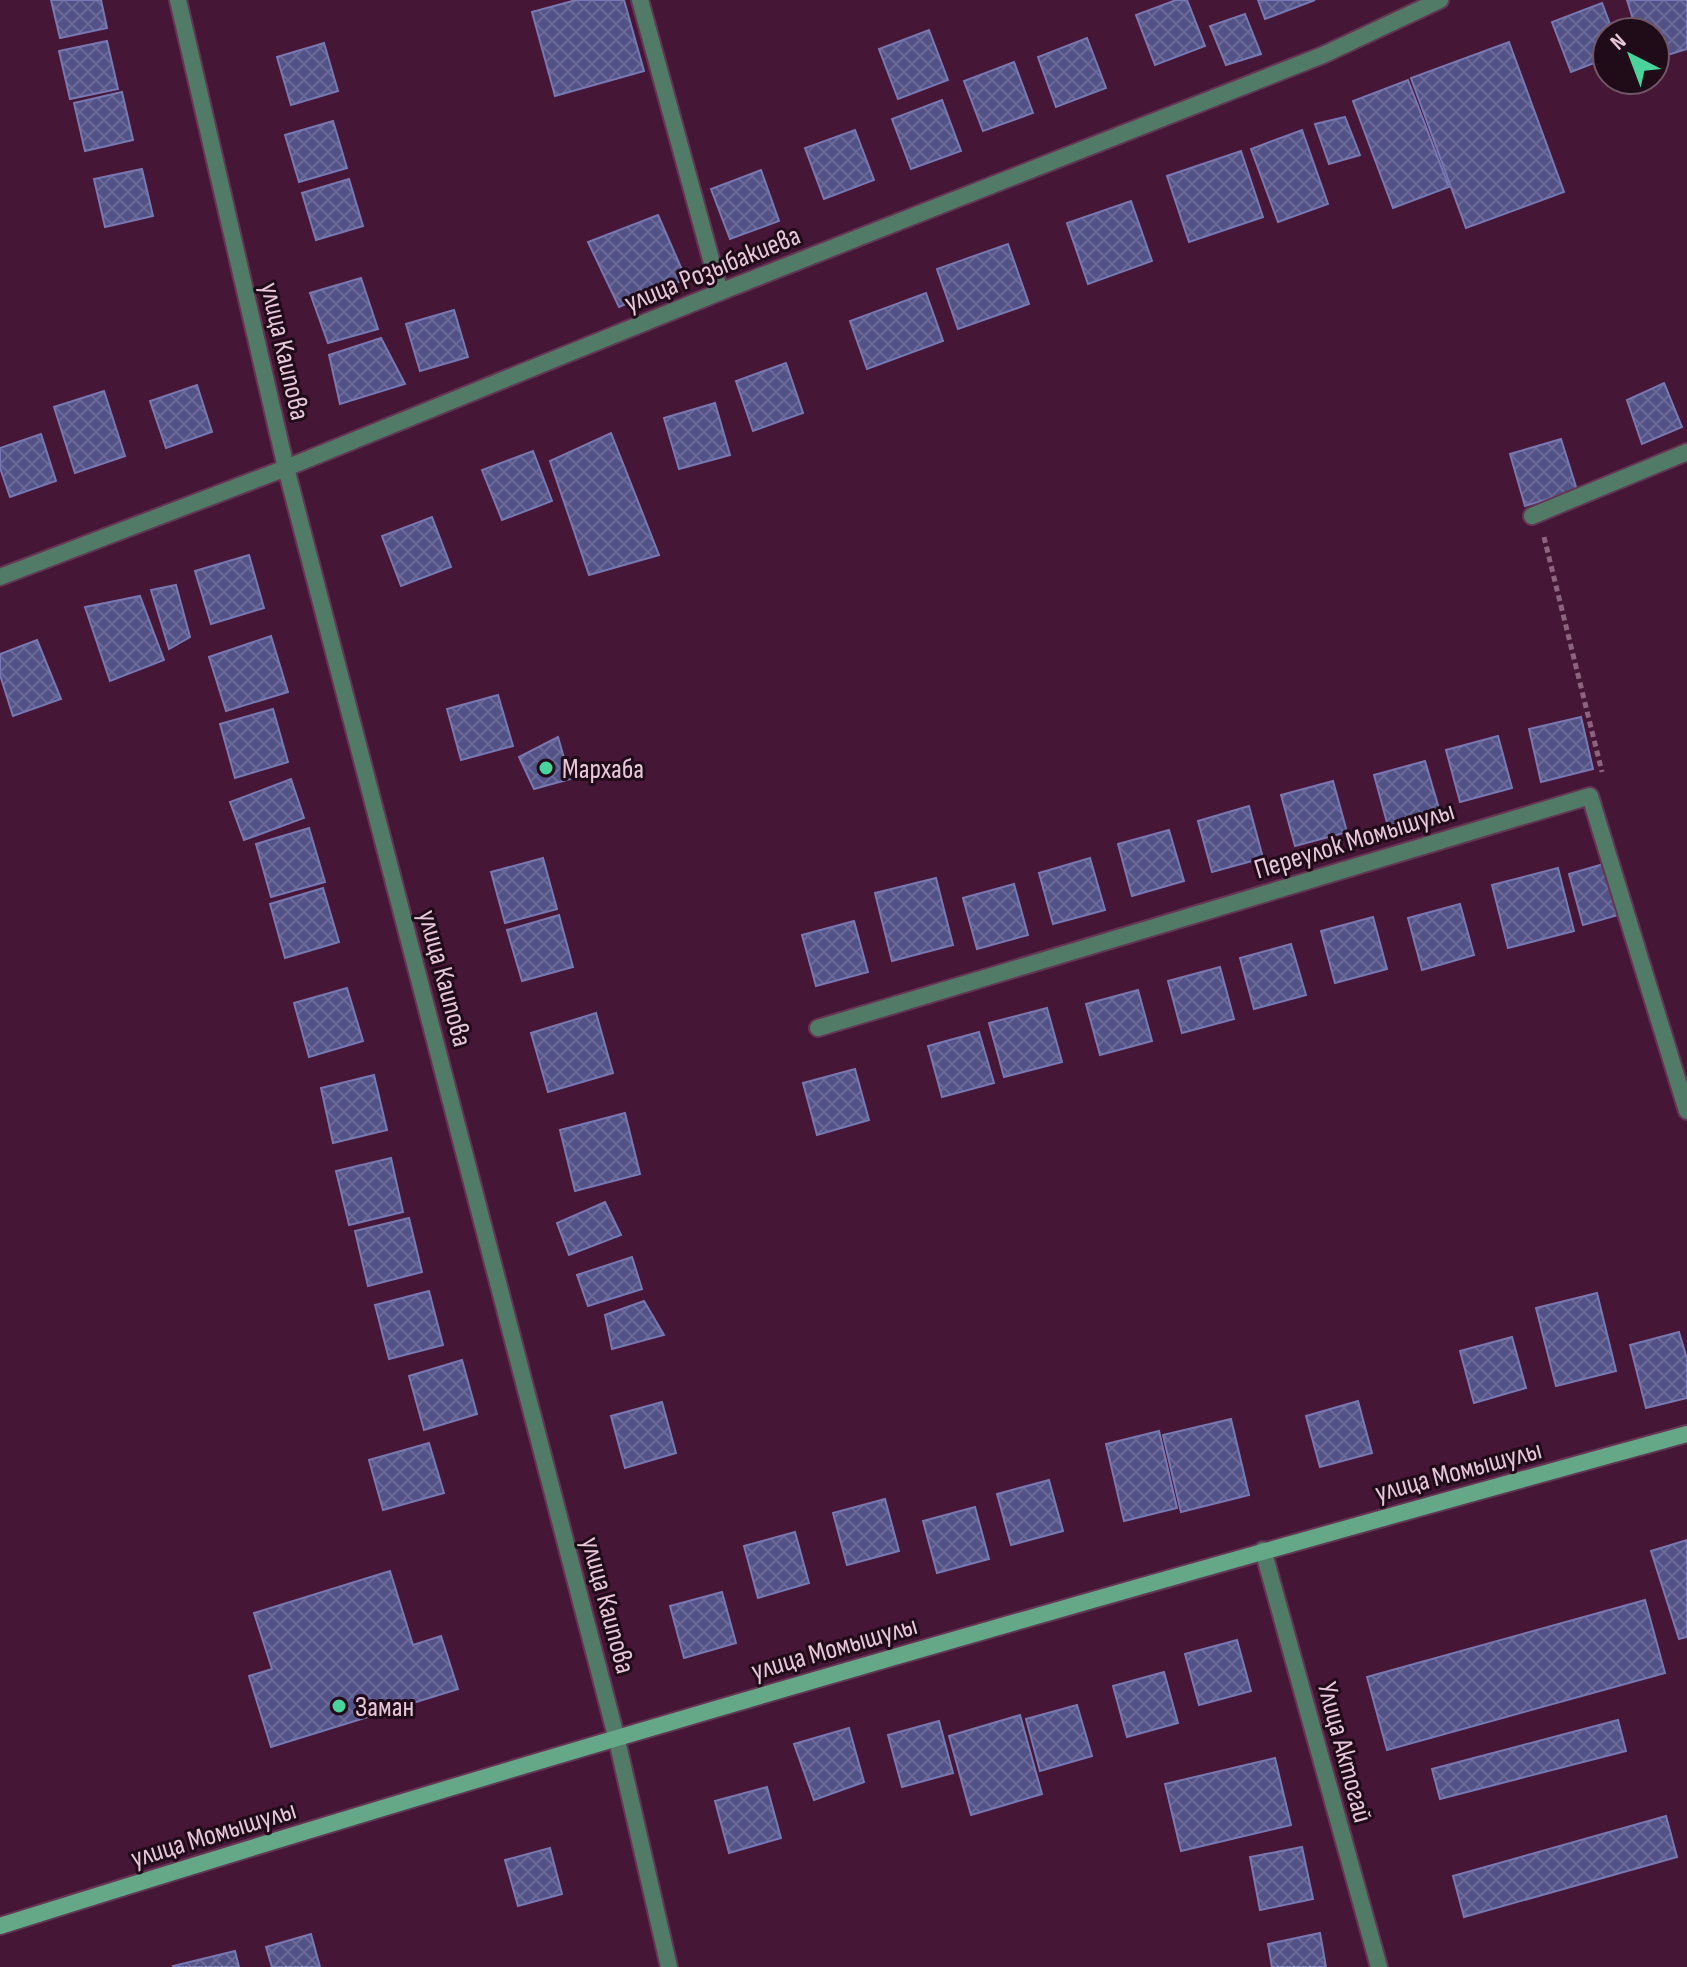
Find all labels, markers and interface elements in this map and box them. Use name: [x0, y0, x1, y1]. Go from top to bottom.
north arrow: [1591, 16, 1671, 96]
text: N: [1605, 28, 1632, 56]
street label: улица Розыбакиева: [620, 219, 805, 320]
street label: улица Каипова: [253, 279, 316, 423]
place label: Мархаба: [562, 753, 644, 786]
marker: Мархаба: [537, 759, 555, 777]
street label: Переулок Момышулы: [1250, 794, 1458, 887]
street label: улица Каипова: [410, 906, 479, 1050]
street label: улица Момышулы: [1372, 1433, 1545, 1510]
street label: улица Каипова: [573, 1533, 642, 1677]
street label: улица Момышулы: [748, 1609, 921, 1688]
street label: Улица Актогай: [1310, 1679, 1379, 1826]
place label: Заман: [355, 1691, 414, 1724]
marker: Заман: [330, 1697, 348, 1715]
street label: улица Момышулы: [127, 1794, 300, 1875]

